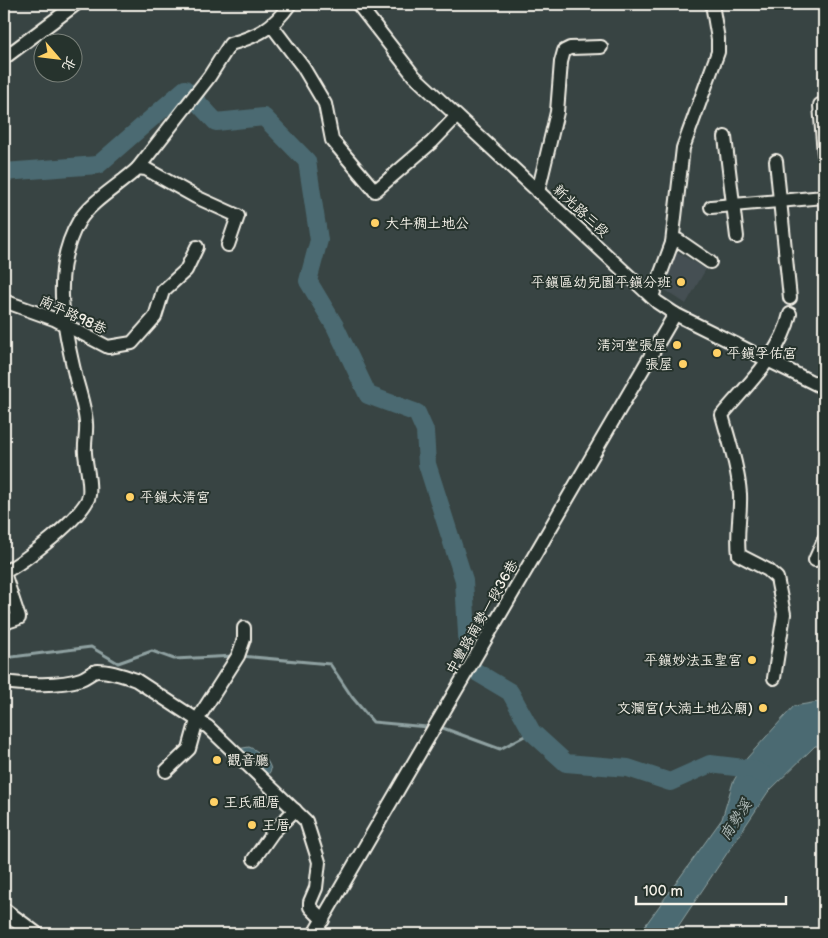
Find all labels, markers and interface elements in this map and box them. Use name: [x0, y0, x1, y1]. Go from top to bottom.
north arrow: [32, 32, 82, 82]
text: 北: [58, 54, 80, 74]
street label: 新光路三段: [550, 181, 612, 241]
place label: 大牛稠土地公: [385, 215, 469, 232]
marker: 大牛稠土地公: [369, 217, 381, 229]
place label: 平鎮區幼兒園平鎮分班: [531, 274, 671, 291]
marker: 平鎮區幼兒園平鎮分班: [675, 276, 687, 288]
street label: 南平路98巷: [37, 292, 110, 338]
place label: 清河堂張屋: [597, 337, 667, 354]
marker: 清河堂張屋: [671, 339, 683, 351]
place label: 平鎮孚佑宮: [727, 345, 797, 362]
marker: 平鎮孚佑宮: [711, 347, 723, 359]
place label: 張屋: [645, 356, 673, 373]
marker: 張屋: [677, 358, 689, 370]
place label: 平鎮太清宮: [140, 489, 210, 506]
marker: 平鎮太清宮: [124, 491, 136, 503]
street label: 中豐路南勢一段36巷: [442, 556, 522, 677]
place label: 平鎮妙法玉聖宮: [644, 652, 742, 669]
marker: 平鎮妙法玉聖宮: [746, 654, 758, 666]
place label: 文瀾宮(大湳土地公廟): [617, 700, 753, 717]
marker: 文瀾宮(大湳土地公廟): [757, 702, 769, 714]
place label: 觀音廳: [227, 752, 269, 769]
marker: 觀音廳: [211, 754, 223, 766]
place label: 王氏祖厝: [224, 794, 280, 811]
water label: 南勢溪: [716, 795, 757, 844]
marker: 王氏祖厝: [208, 796, 220, 808]
place label: 王厝: [262, 817, 290, 834]
marker: 王厝: [246, 819, 258, 831]
scale bar: [636, 873, 786, 905]
text: 100 m: [643, 882, 683, 901]

